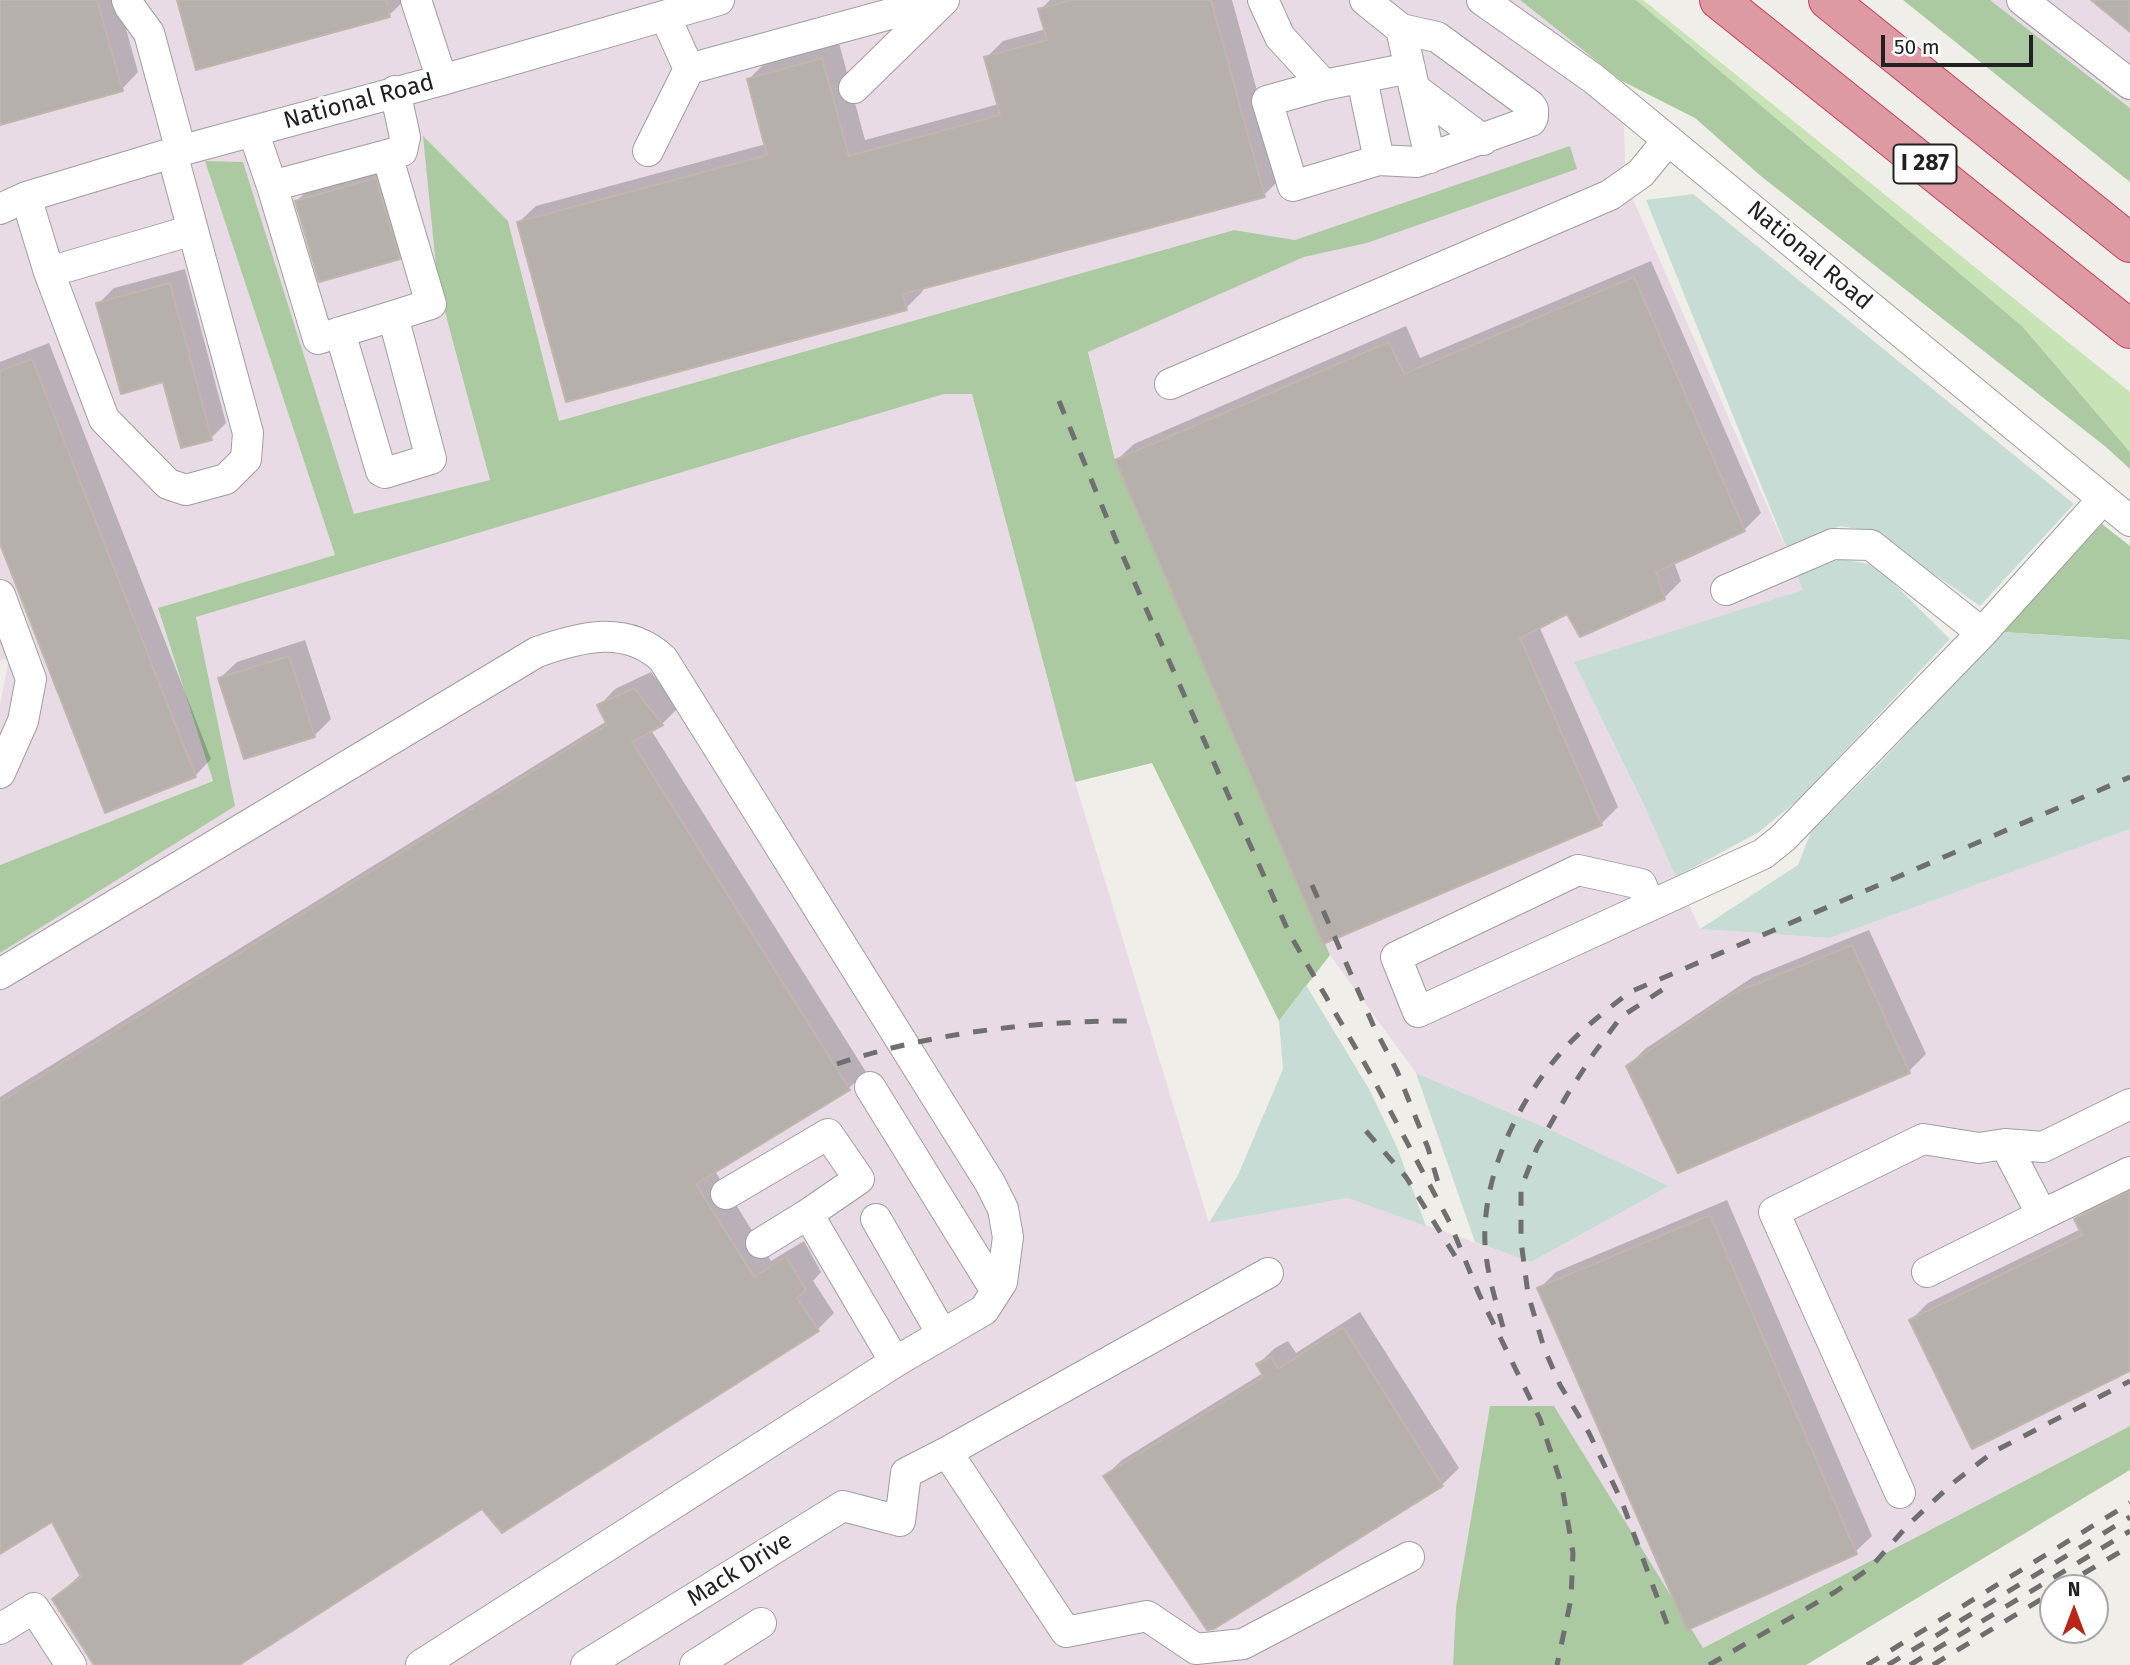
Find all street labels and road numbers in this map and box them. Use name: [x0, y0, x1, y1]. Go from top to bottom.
street label: National Road: [281, 68, 437, 136]
road number: I 287: [1894, 144, 1956, 183]
street label: National Road: [1741, 195, 1877, 317]
street label: Mack Drive: [682, 1526, 798, 1614]

